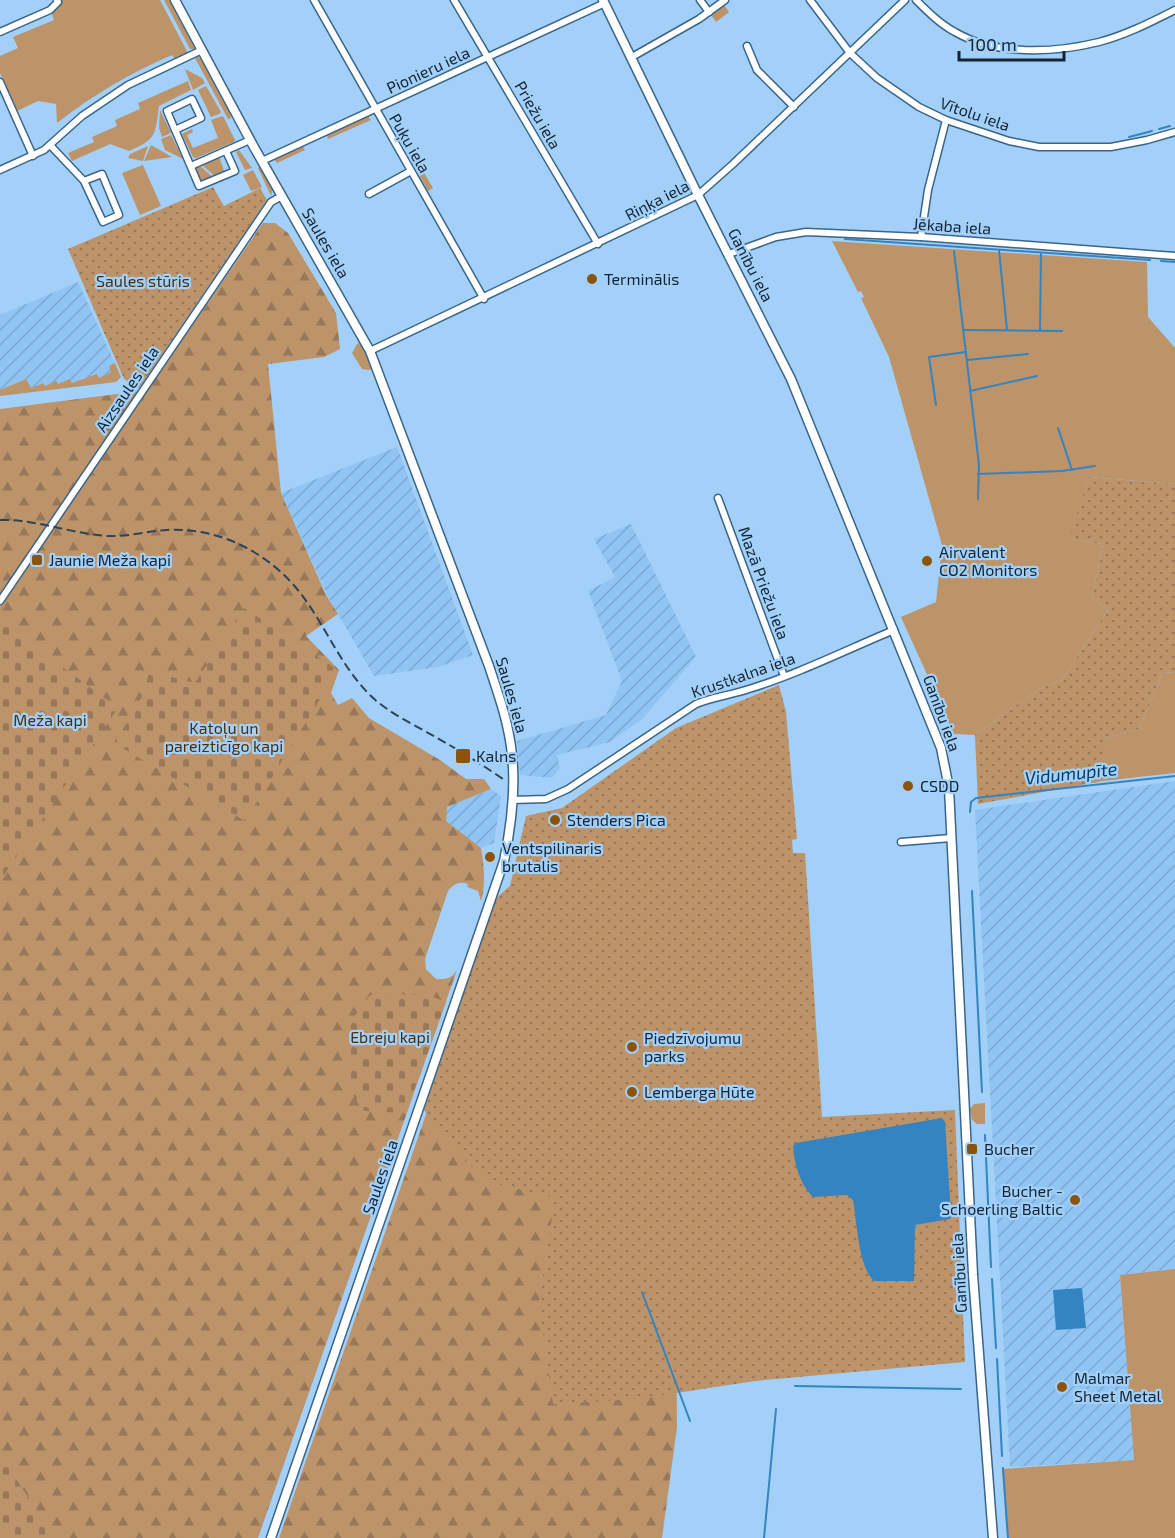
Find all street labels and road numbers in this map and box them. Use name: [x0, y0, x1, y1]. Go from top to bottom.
street label: Pionieru iela: [383, 42, 472, 97]
street label: Priežu iela: [511, 77, 566, 152]
street label: Vītolu iela: [938, 93, 1013, 134]
street label: Puķu iela: [384, 110, 435, 177]
street label: Riņķa iela: [621, 175, 693, 226]
street label: Saules iela: [299, 204, 354, 281]
street label: Jēkaba iela: [912, 213, 992, 238]
street label: Ganību iela: [725, 225, 778, 305]
street label: Aizsaules iela: [91, 342, 162, 435]
street label: Mazā Priežu iela: [735, 524, 794, 642]
street label: Krustkalna iela: [688, 648, 797, 701]
street label: Saules iela: [493, 655, 532, 735]
street label: Ganību iela: [920, 672, 965, 754]
street label: Saules iela: [358, 1137, 401, 1217]
street label: Ganību iela: [947, 1233, 970, 1313]

